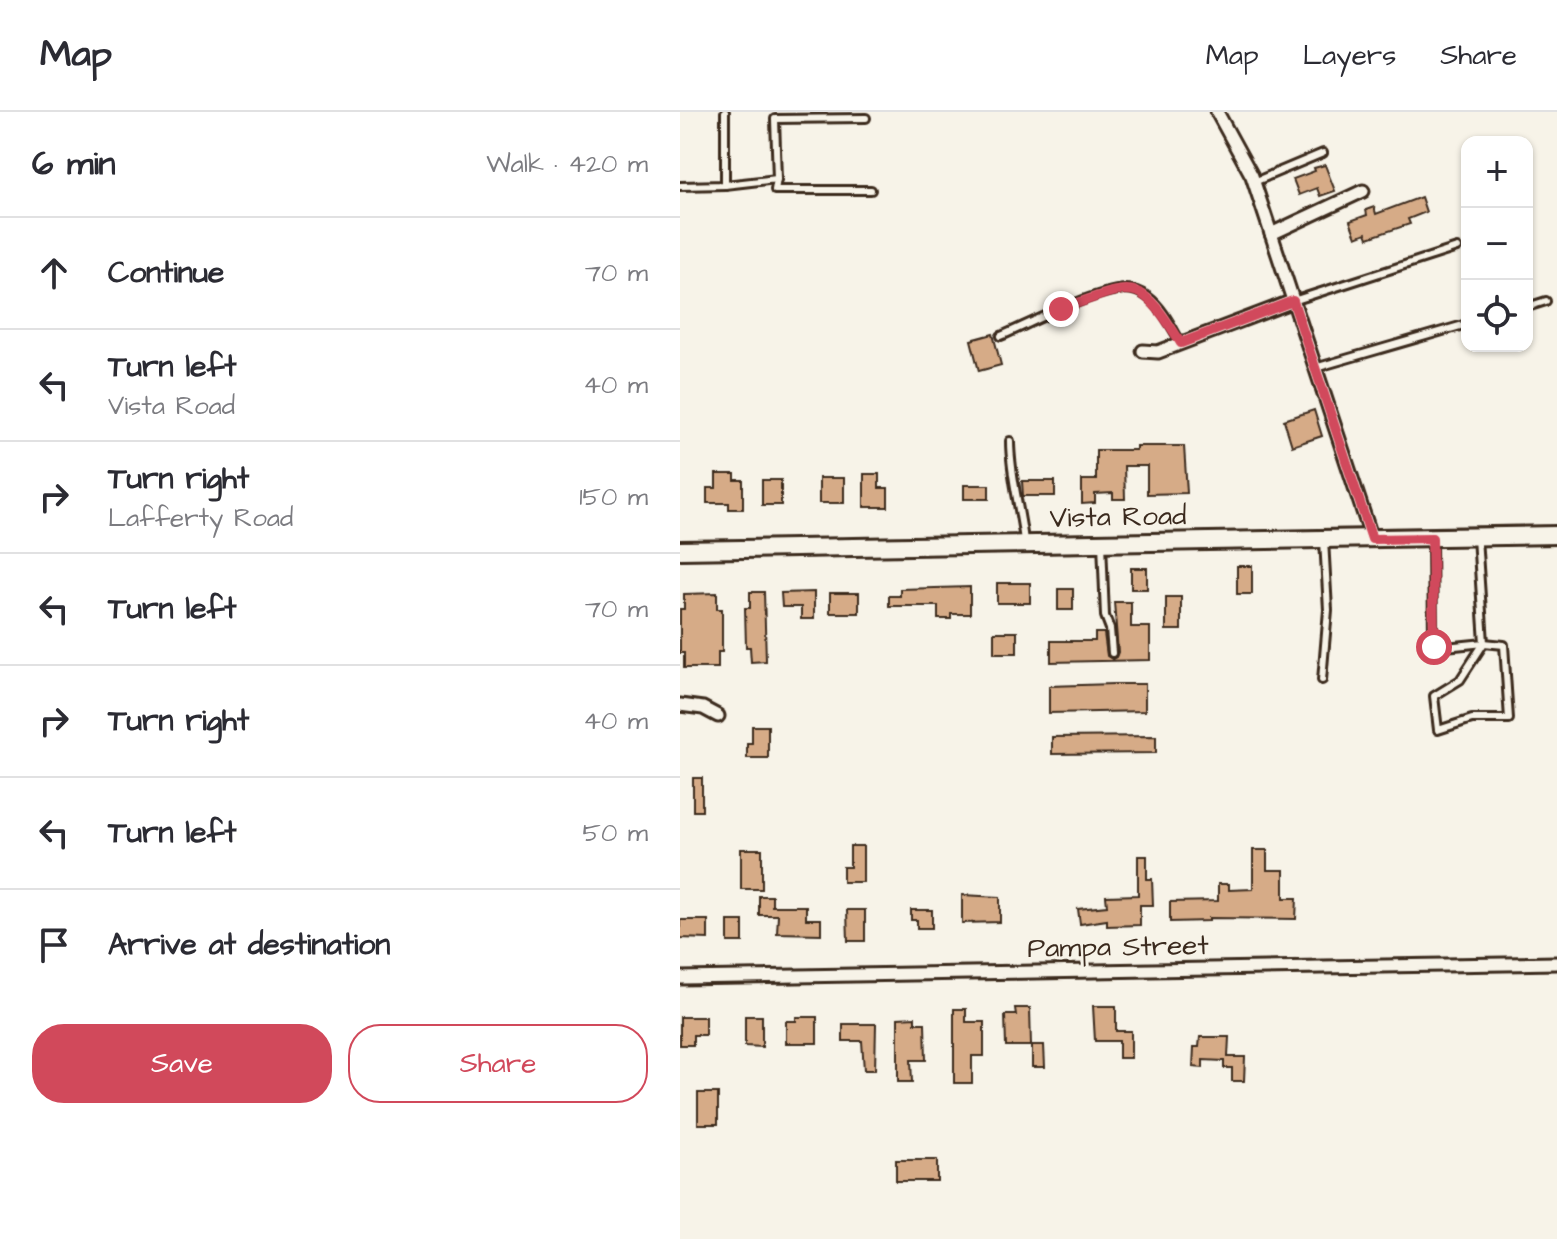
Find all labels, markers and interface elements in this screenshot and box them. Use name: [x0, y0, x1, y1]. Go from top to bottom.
text: Map: [40, 29, 112, 81]
text: Map: [1206, 36, 1259, 75]
text: Layers: [1303, 36, 1396, 75]
text: Share: [1440, 36, 1517, 75]
map controls: [1461, 136, 1533, 352]
button: +: [1461, 136, 1533, 208]
text: 6 min: [32, 140, 116, 188]
text: Walk · 420 m: [486, 146, 648, 182]
button: −: [1461, 208, 1533, 280]
icon: ahead: [32, 251, 76, 295]
text: Continue: [108, 252, 224, 294]
text: 70 m: [585, 255, 648, 291]
button: locate: [1461, 280, 1533, 352]
route end: [1043, 291, 1079, 327]
text: Turn left: [108, 346, 236, 388]
icon: left: [32, 363, 76, 407]
text: 40 m: [583, 367, 648, 403]
text: Vista Road: [108, 388, 235, 424]
text: Turn right: [108, 458, 249, 500]
icon: right: [32, 475, 76, 519]
text: 150 m: [579, 479, 648, 515]
street label: Vista Road: [1049, 496, 1187, 538]
text: Lafferty Road: [108, 500, 293, 536]
icon: left: [32, 587, 76, 631]
text: Turn left: [108, 588, 236, 630]
text: 70 m: [585, 591, 648, 627]
route start: [1416, 629, 1452, 665]
icon: right: [32, 699, 76, 743]
text: Turn right: [108, 700, 249, 742]
text: 40 m: [583, 703, 648, 739]
icon: left: [32, 811, 76, 855]
text: Turn left: [108, 812, 236, 854]
text: 50 m: [583, 815, 648, 851]
icon: arrive: [32, 923, 76, 967]
text: Arrive at destination: [108, 924, 390, 966]
street label: Pampa Street: [1027, 926, 1210, 968]
button: Save: [32, 1024, 332, 1103]
button: Share: [348, 1024, 648, 1103]

